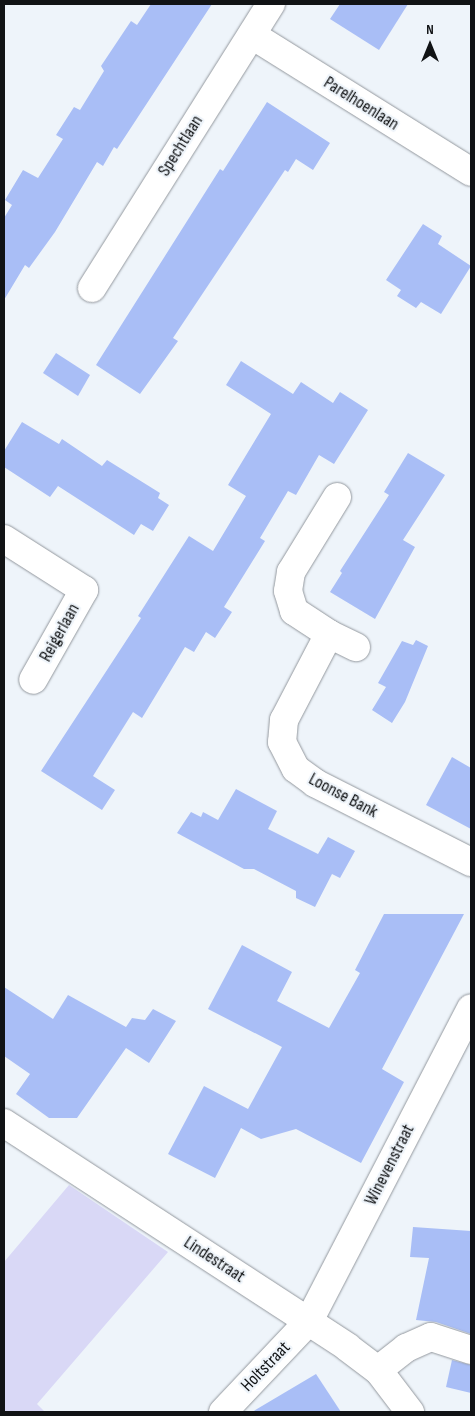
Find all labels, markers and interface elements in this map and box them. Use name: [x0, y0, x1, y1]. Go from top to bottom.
north arrow: [405, 20, 455, 70]
text: N: [426, 21, 434, 38]
street label: Parelhoenlaan: [319, 72, 403, 136]
street label: Spechtlaan: [154, 112, 208, 180]
street label: Reigerlaan: [35, 600, 85, 666]
street label: Loonse Bank: [305, 769, 381, 823]
street label: Winevenstraat: [360, 1121, 420, 1209]
street label: Lindestraat: [179, 1232, 249, 1288]
street label: Holtstraat: [237, 1337, 295, 1397]

